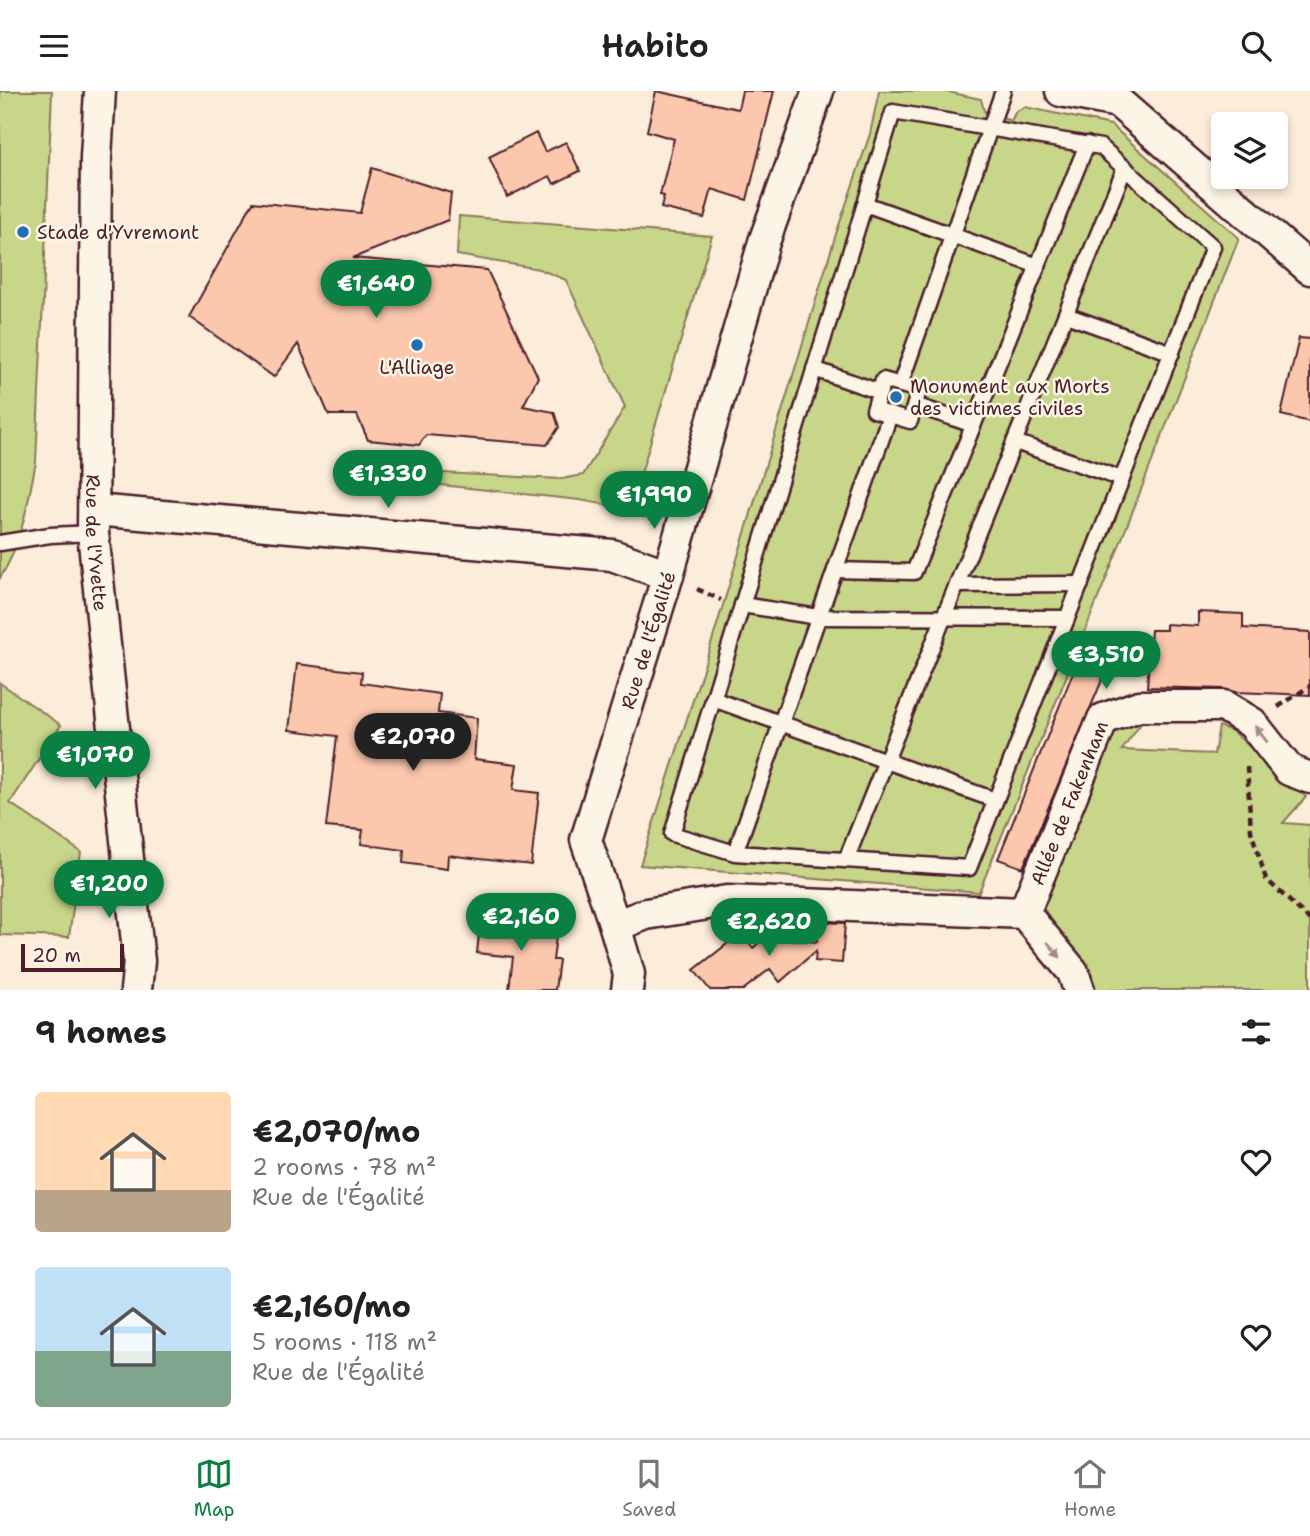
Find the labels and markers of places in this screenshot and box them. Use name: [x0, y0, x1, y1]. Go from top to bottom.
place label: Stade d'Yvremont: [37, 220, 199, 245]
marker: Stade d'Yvremont: [15, 224, 31, 240]
pin: €1,640: [319, 261, 433, 320]
marker: L'Alliage: [409, 337, 425, 353]
place label: L'Alliage: [379, 355, 455, 380]
place label: Monument aux Morts des victimes civiles: [910, 374, 1110, 421]
marker: Monument aux Morts des victimes civiles: [888, 389, 904, 405]
pin: €1,330: [331, 451, 445, 510]
pin: €1,990: [597, 471, 711, 531]
pin: €3,510: [1049, 631, 1163, 691]
pin: €2,070: [356, 713, 470, 773]
pin: €1,070: [38, 731, 152, 791]
pin: €1,200: [52, 861, 166, 920]
pin: €2,160: [464, 893, 578, 953]
pin: €2,620: [712, 899, 826, 958]

